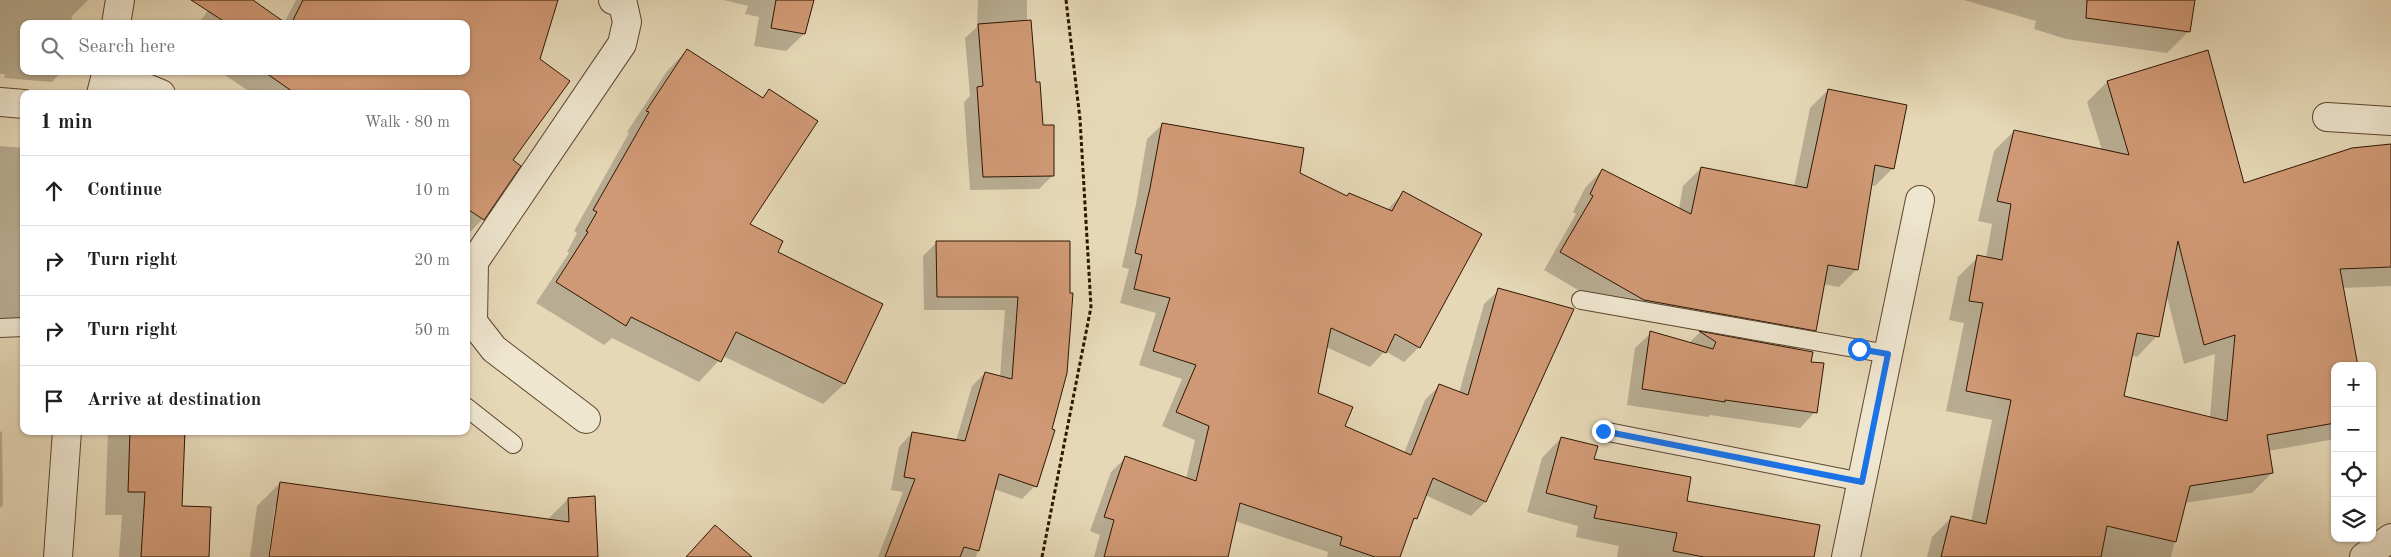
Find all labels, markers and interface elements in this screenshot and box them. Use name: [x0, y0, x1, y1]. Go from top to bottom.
search box: [20, 20, 470, 75]
icon: search: [38, 34, 66, 62]
text: Search here: [78, 38, 175, 57]
text: 1 min: [40, 112, 93, 133]
text: Walk · 80 m: [364, 115, 450, 131]
icon: ahead: [40, 177, 68, 205]
text: Continue: [87, 181, 162, 200]
text: 10 m: [414, 183, 450, 199]
icon: right: [40, 247, 68, 275]
text: Turn right: [87, 251, 177, 270]
text: 20 m: [414, 253, 450, 269]
icon: right: [40, 317, 68, 345]
text: Turn right: [87, 321, 177, 340]
text: 50 m: [414, 323, 450, 339]
route start: [1848, 338, 1871, 361]
map controls: [2331, 362, 2376, 542]
button: +: [2331, 362, 2376, 407]
icon: arrive: [40, 387, 68, 415]
text: Arrive at destination: [87, 391, 261, 410]
button: −: [2331, 407, 2376, 452]
route end: [1592, 420, 1615, 443]
button: locate: [2331, 452, 2376, 497]
button: layers: [2331, 497, 2376, 542]

